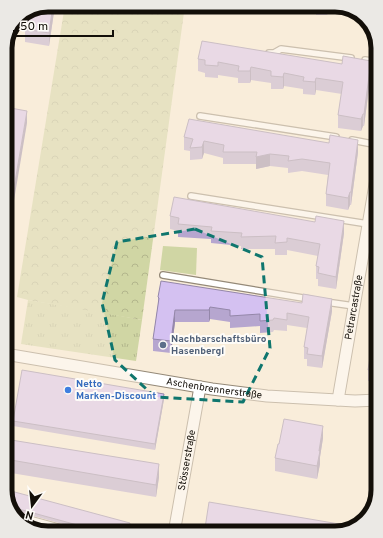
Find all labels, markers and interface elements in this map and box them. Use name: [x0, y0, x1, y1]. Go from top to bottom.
scale bar: [14, 12, 113, 38]
text: 50 m: [20, 19, 48, 35]
street label: Petrarcastraße: [342, 274, 366, 341]
place label: Nachbarschaftsbüro Hasenbergl: [171, 333, 267, 358]
marker: Nachbarschaftsbüro Hasenbergl: [158, 340, 168, 350]
street label: Aschenbrennerstraße: [165, 375, 263, 402]
place label: Netto Marken-Discount: [76, 378, 156, 403]
marker: Netto Marken-Discount: [63, 385, 73, 395]
street label: Stösserstraße: [175, 429, 199, 492]
north arrow: [12, 486, 52, 526]
text: N: [24, 507, 35, 522]

